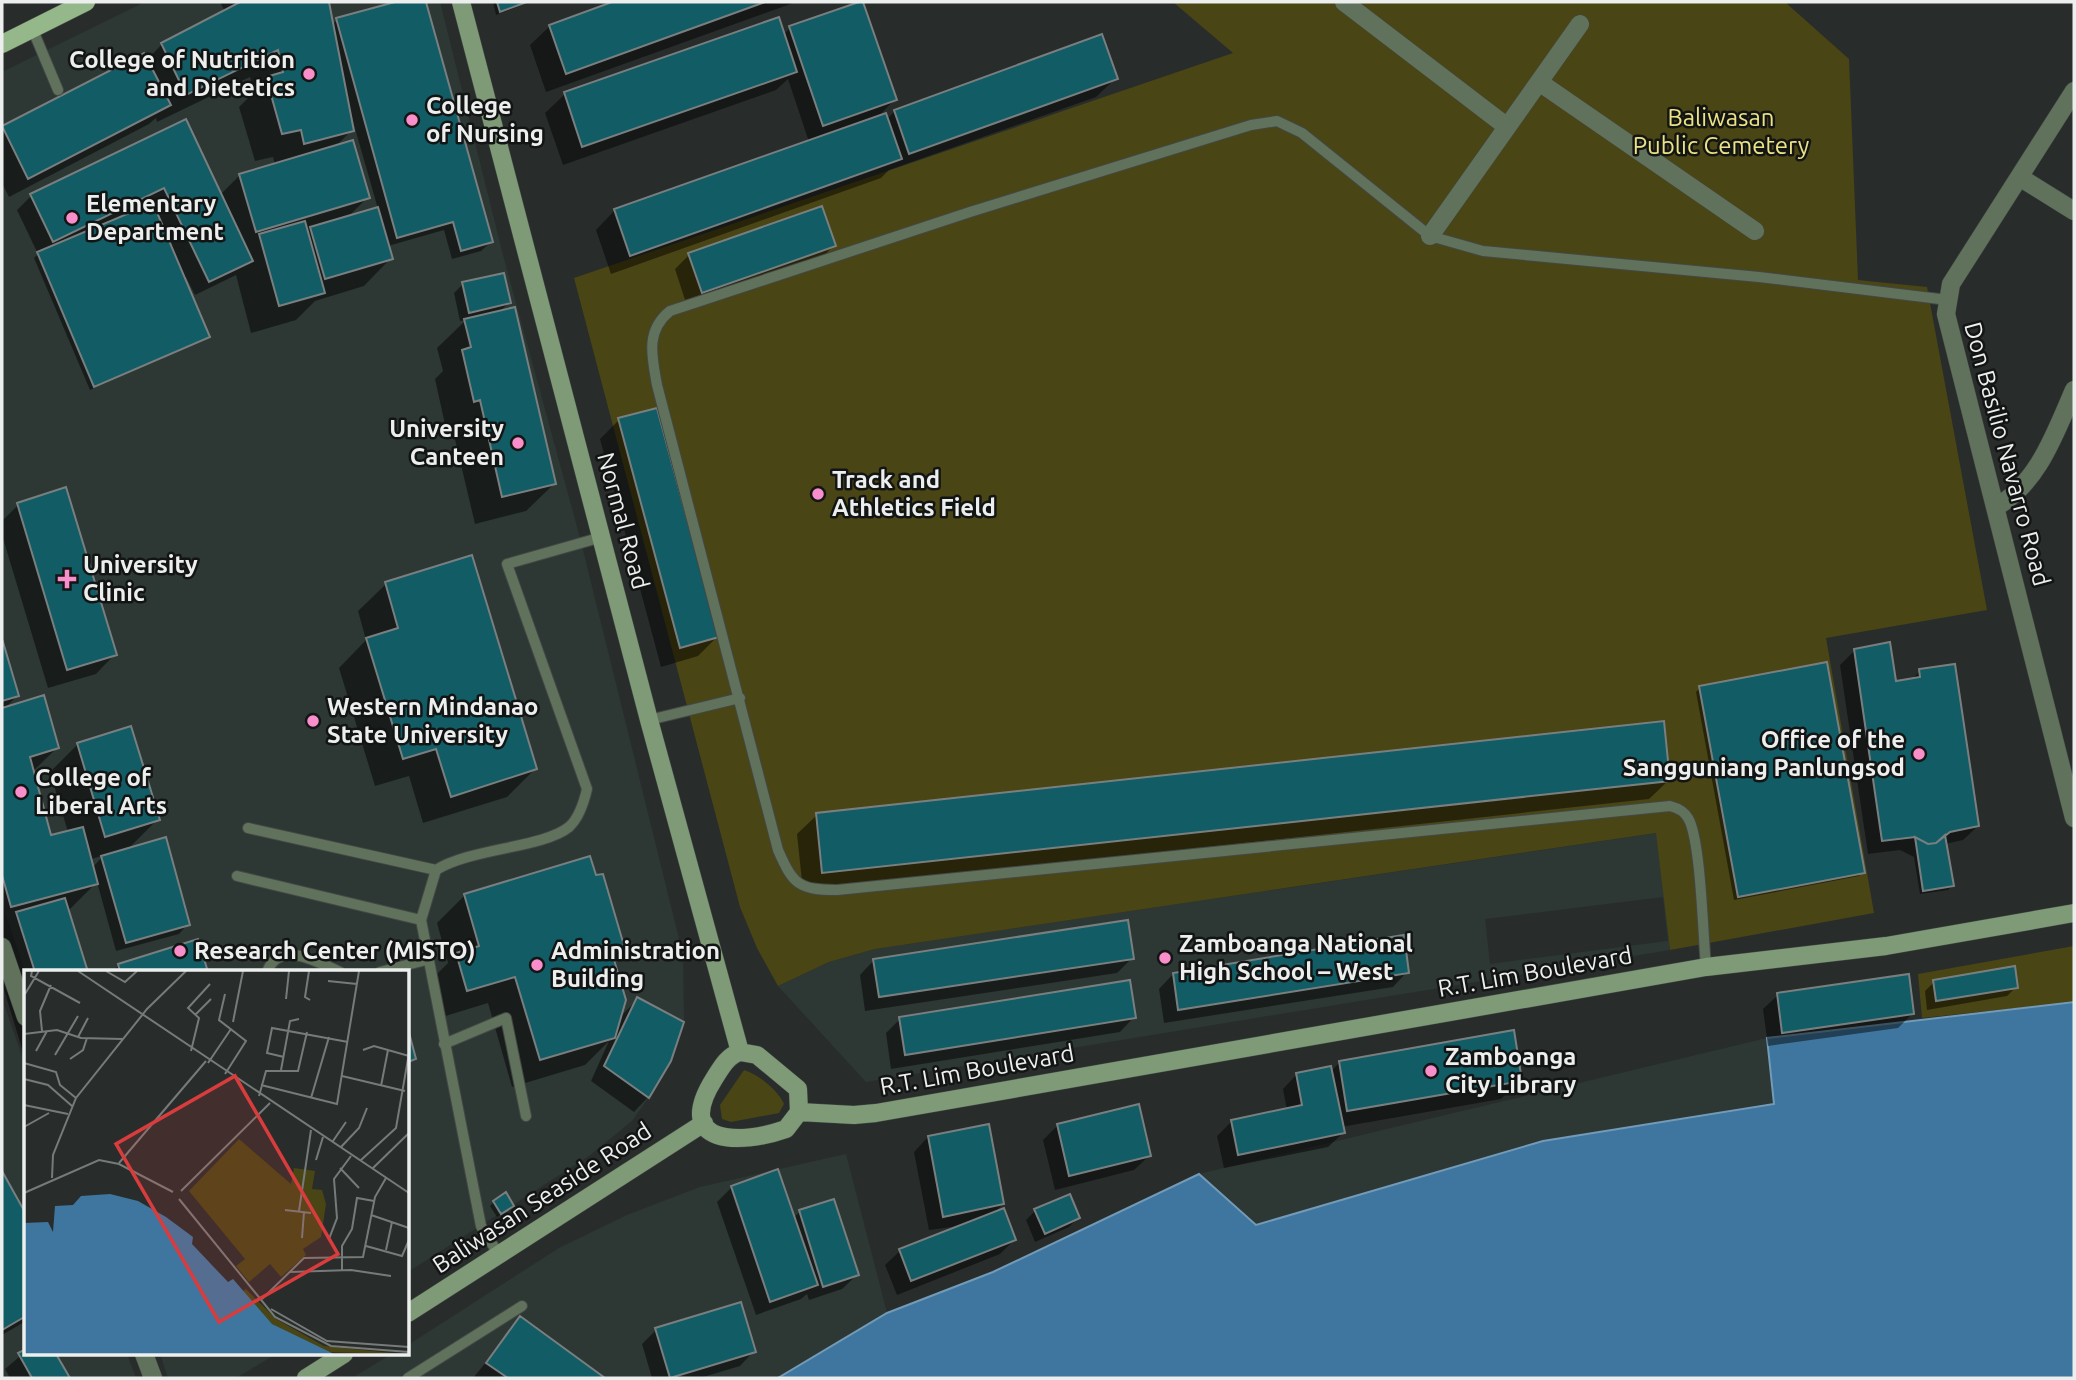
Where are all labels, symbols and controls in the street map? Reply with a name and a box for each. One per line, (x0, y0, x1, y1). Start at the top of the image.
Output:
place label: College of Nutrition and Dietetics (69, 46, 295, 101)
marker: College of Nutrition and Dietetics (301, 66, 317, 82)
place label: College of Nursing (426, 92, 544, 147)
park label: Baliwasan Public Cemetery (1633, 104, 1810, 159)
marker: College of Nursing (404, 112, 420, 128)
place label: Elementary Department (86, 190, 224, 245)
marker: Elementary Department (64, 210, 80, 226)
street label: Don Basilio Navarro Road (1959, 319, 2056, 589)
place label: University Canteen (389, 415, 504, 470)
marker: University Canteen (510, 435, 526, 451)
street label: Normal Road (592, 450, 655, 592)
place label: Track and Athletics Field (832, 466, 996, 521)
marker: Track and Athletics Field (810, 486, 826, 502)
place label: University Clinic (83, 551, 198, 606)
marker: University Clinic (57, 569, 77, 589)
place label: Western Mindanao State University (327, 693, 538, 748)
marker: Western Mindanao State University (305, 713, 321, 729)
place label: Office of the Sangguniang Panlungsod (1623, 726, 1905, 781)
marker: Office of the Sangguniang Panlungsod (1911, 746, 1927, 762)
place label: College of Liberal Arts (35, 764, 167, 819)
marker: College of Liberal Arts (13, 784, 29, 800)
place label: Zamboanga National High School – West (1179, 930, 1413, 985)
place label: Research Center (MISTO) (194, 937, 476, 964)
place label: Administration Building (551, 937, 720, 992)
street label: R.T. Lim Boulevard (1436, 941, 1634, 1002)
marker: Research Center (MISTO) (172, 943, 188, 959)
marker: Zamboanga National High School – West (1157, 950, 1173, 966)
marker: Administration Building (529, 957, 545, 973)
inset map (24, 970, 410, 1356)
street label: R.T. Lim Boulevard (878, 1039, 1076, 1100)
place label: Zamboanga City Library (1445, 1043, 1576, 1098)
marker: Zamboanga City Library (1423, 1063, 1439, 1079)
street label: Baliwasan Seaside Road (427, 1117, 656, 1278)

